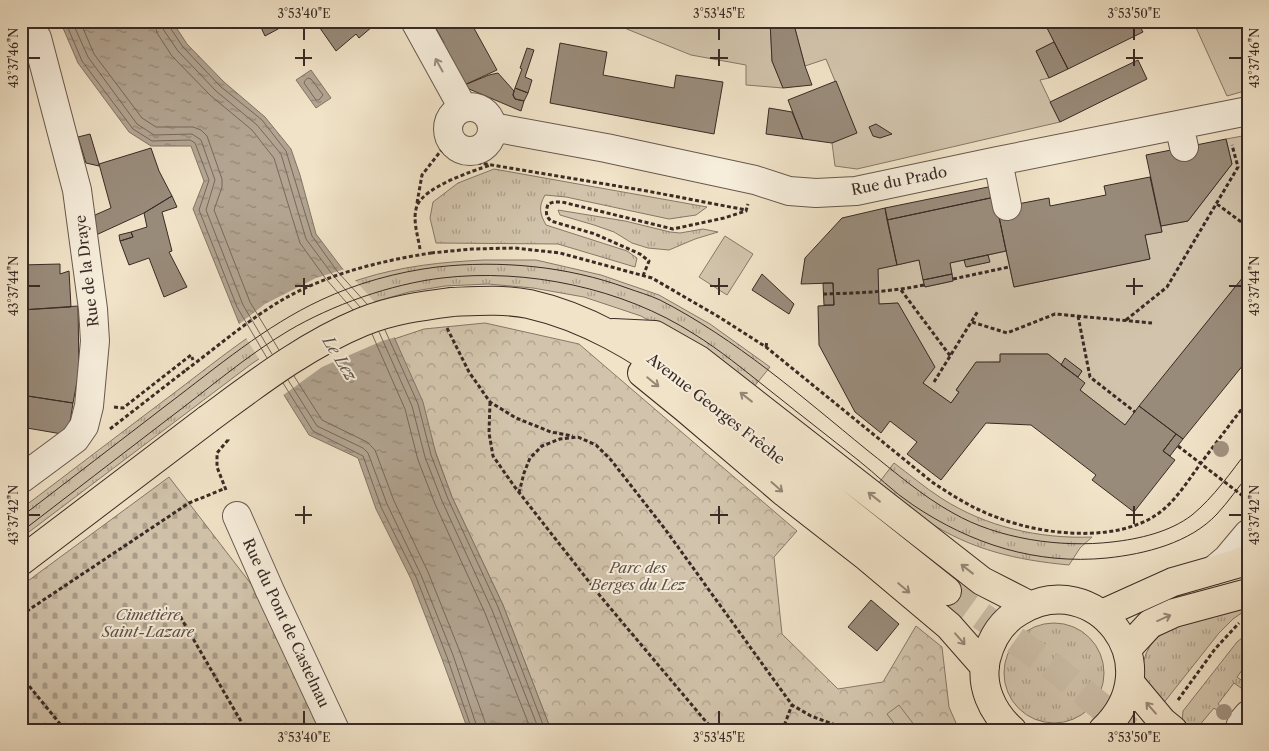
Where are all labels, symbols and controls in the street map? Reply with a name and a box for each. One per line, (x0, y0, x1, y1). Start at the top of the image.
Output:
text: 3°53'40"E (278, 6, 330, 21)
text: 3°53'45"E (693, 6, 745, 21)
text: 3°53'50"E (1107, 6, 1161, 21)
text: 43°37'46"N (6, 28, 21, 88)
text: 43°37'46"N (1247, 28, 1262, 88)
one-way arrow (434, 58, 444, 73)
street label: Rue du Prado (849, 162, 949, 199)
street label: Rue de la Draye (70, 214, 103, 328)
text: 43°37'44"N (6, 256, 21, 316)
text: 43°37'44"N (1247, 256, 1262, 316)
water label: Le Lez (317, 330, 362, 385)
street label: Avenue Georges Frêche (643, 348, 789, 468)
one-way arrow (646, 377, 659, 388)
one-way arrow (739, 392, 753, 402)
one-way arrow (771, 481, 784, 493)
text: 43°37'42"N (6, 485, 21, 545)
text: 43°37'42"N (1247, 485, 1262, 545)
one-way arrow (868, 491, 881, 502)
street label: Rue du Pont de Castelnau (239, 535, 334, 710)
park label: Parc des Berges du Lez (589, 558, 687, 594)
one-way arrow (961, 564, 974, 575)
one-way arrow (898, 583, 911, 594)
park label: Cimetière Saint-Lazare (101, 605, 195, 641)
one-way arrow (1156, 613, 1171, 622)
one-way arrow (955, 633, 966, 646)
one-way arrow (1145, 701, 1157, 714)
text: 3°53'40"E (278, 730, 330, 745)
text: 3°53'45"E (693, 730, 745, 745)
text: 3°53'50"E (1107, 730, 1161, 745)

